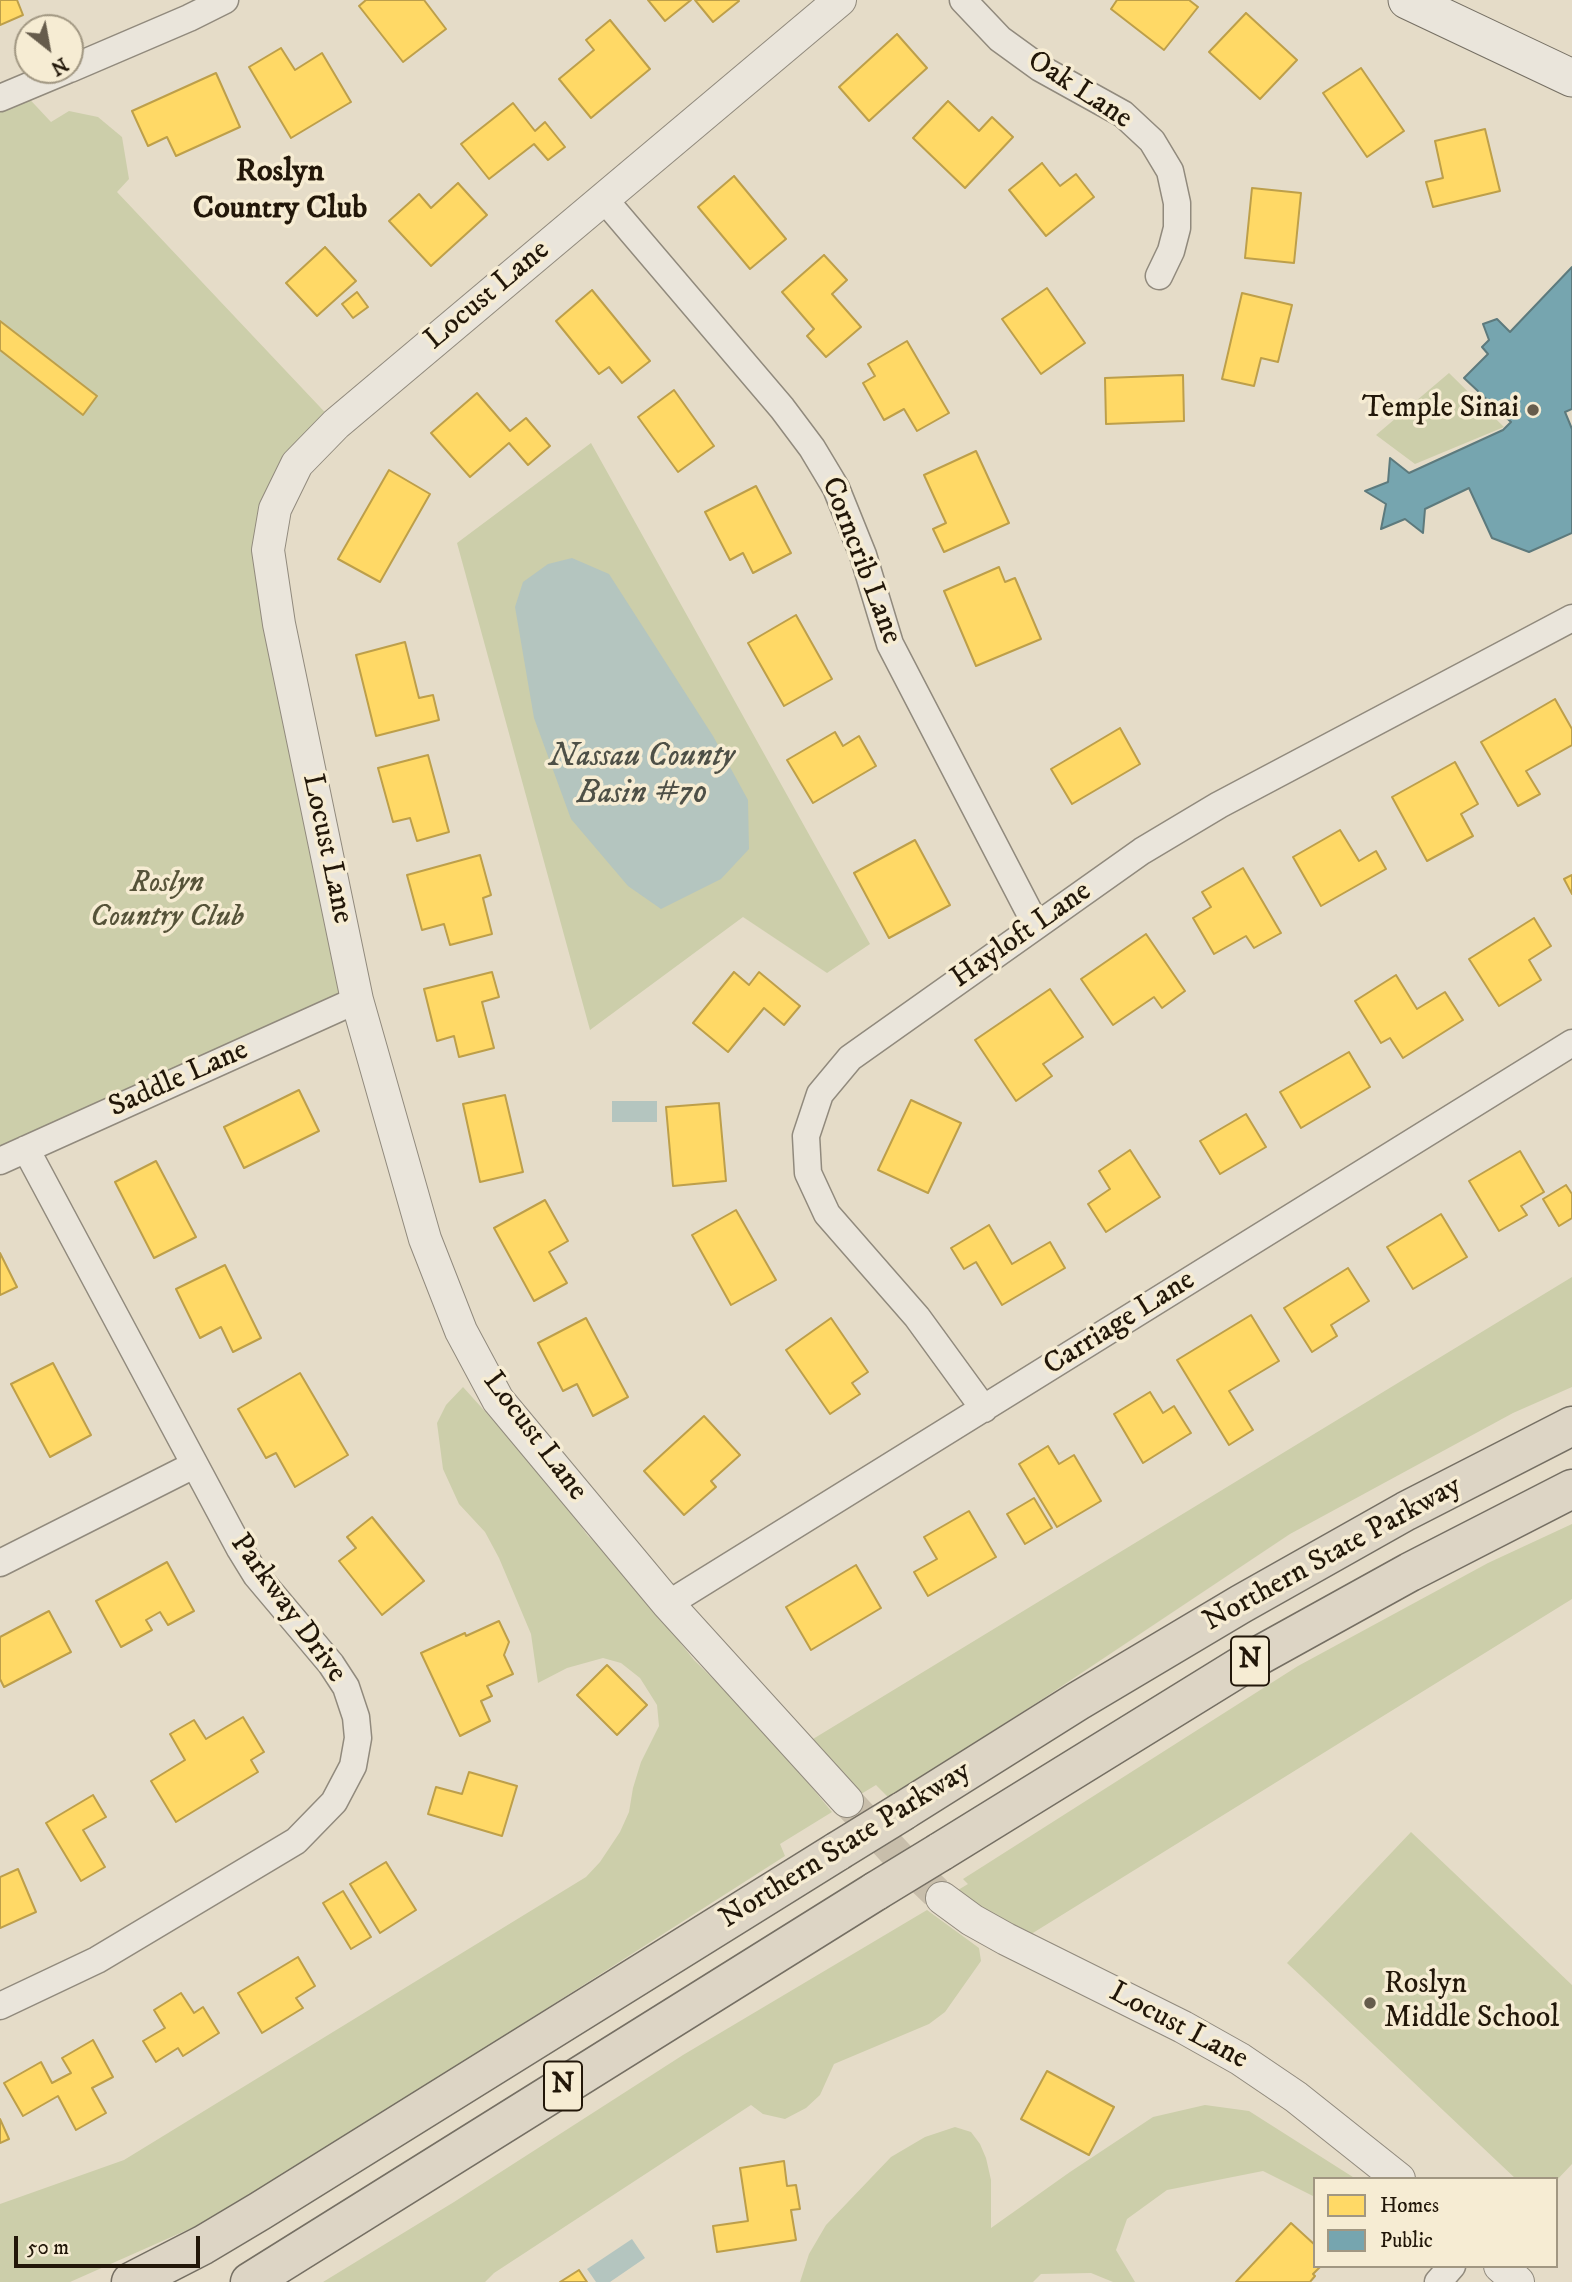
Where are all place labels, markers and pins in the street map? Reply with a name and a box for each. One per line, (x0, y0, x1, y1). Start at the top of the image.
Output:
place label: Temple Sinai (1362, 392, 1519, 428)
marker: Temple Sinai (1525, 402, 1541, 418)
place label: Roslyn Middle School (1384, 1968, 1559, 2038)
marker: Roslyn Middle School (1362, 1995, 1378, 2011)

